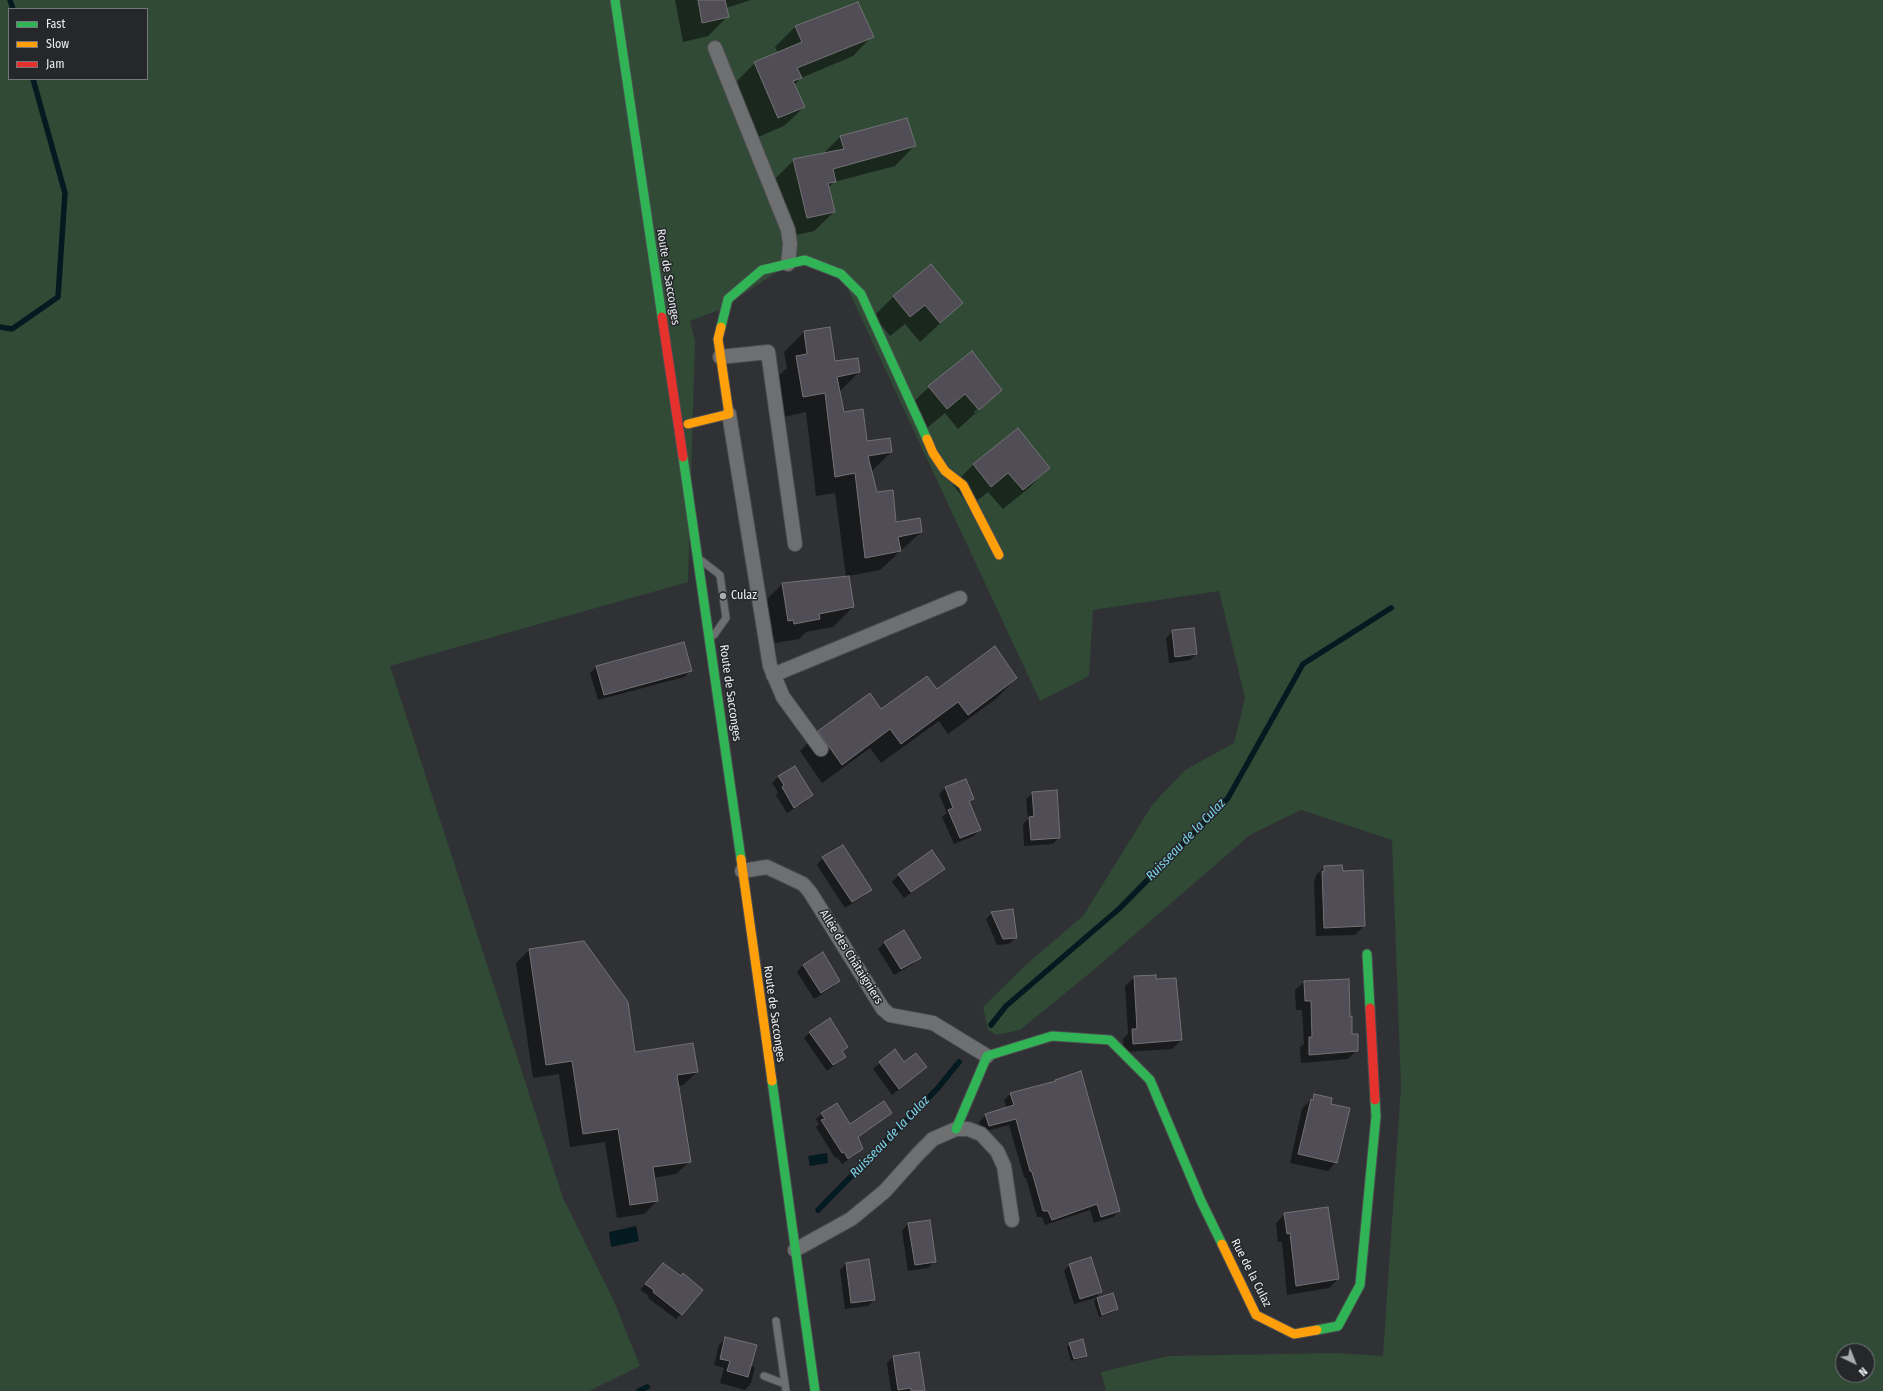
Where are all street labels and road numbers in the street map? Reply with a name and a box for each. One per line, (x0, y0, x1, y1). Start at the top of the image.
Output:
street label: Route de Sacconges (653, 228, 683, 326)
street label: Route de Sacconges (716, 644, 744, 742)
street label: Allée des Châtaigniers (816, 907, 886, 1007)
street label: Route de Sacconges (760, 965, 788, 1063)
street label: Rue de la Culaz (1228, 1237, 1274, 1309)

